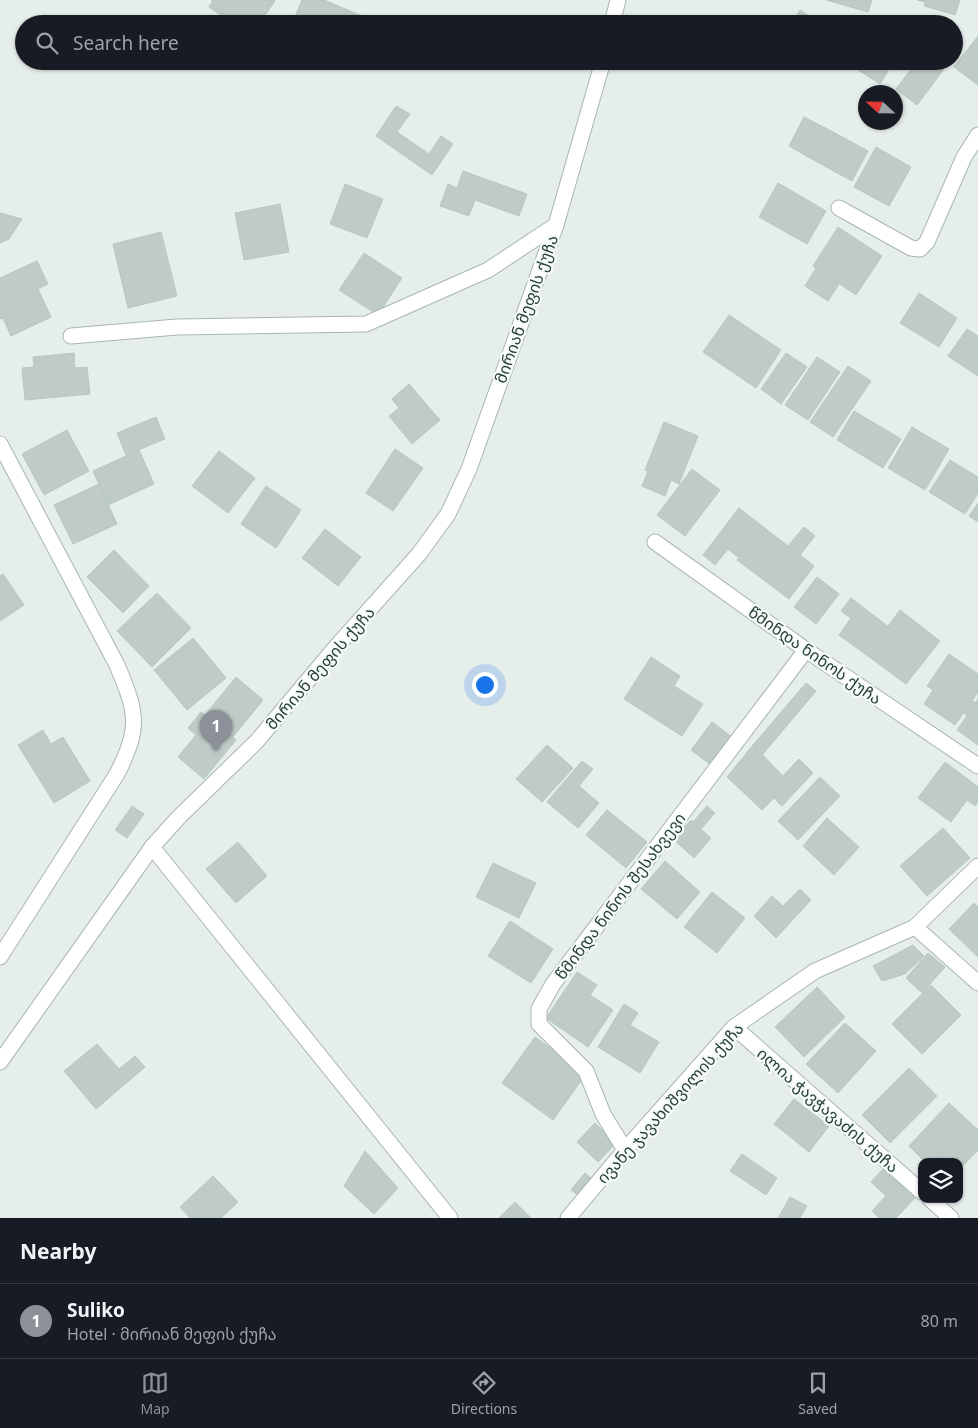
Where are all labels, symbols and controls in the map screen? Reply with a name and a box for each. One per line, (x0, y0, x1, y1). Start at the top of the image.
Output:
search box (15, 15, 963, 70)
icon: search (33, 29, 61, 57)
text: Search here (73, 30, 179, 56)
north arrow (858, 85, 903, 130)
street label: მირიან მეფის ქუჩა (489, 232, 563, 386)
street label: წმინდა ნინოს ქუჩა (744, 601, 886, 709)
street label: მირიან მეფის ქუჩა (260, 602, 380, 734)
your location (472, 672, 498, 698)
pin: 1 (200, 710, 232, 751)
street label: წმინდა ნინოს შესახვევი (550, 808, 690, 984)
street label: ივანე ჯავახიშვილის ქუჩა (592, 1018, 748, 1188)
street label: ილია ჭავჭავაძის ქუჩა (753, 1042, 903, 1178)
map controls (918, 1158, 963, 1203)
button: layers (918, 1158, 963, 1203)
text: Nearby (20, 1237, 96, 1265)
text: Suliko (67, 1297, 125, 1323)
text: 1 (31, 1310, 41, 1332)
text: 80 m (921, 1310, 958, 1332)
text: Hotel · მირიან მეფის ქუჩა (67, 1323, 277, 1345)
tab: Map (141, 1369, 170, 1418)
tab: Directions (451, 1369, 517, 1418)
tab: Saved (798, 1369, 837, 1418)

